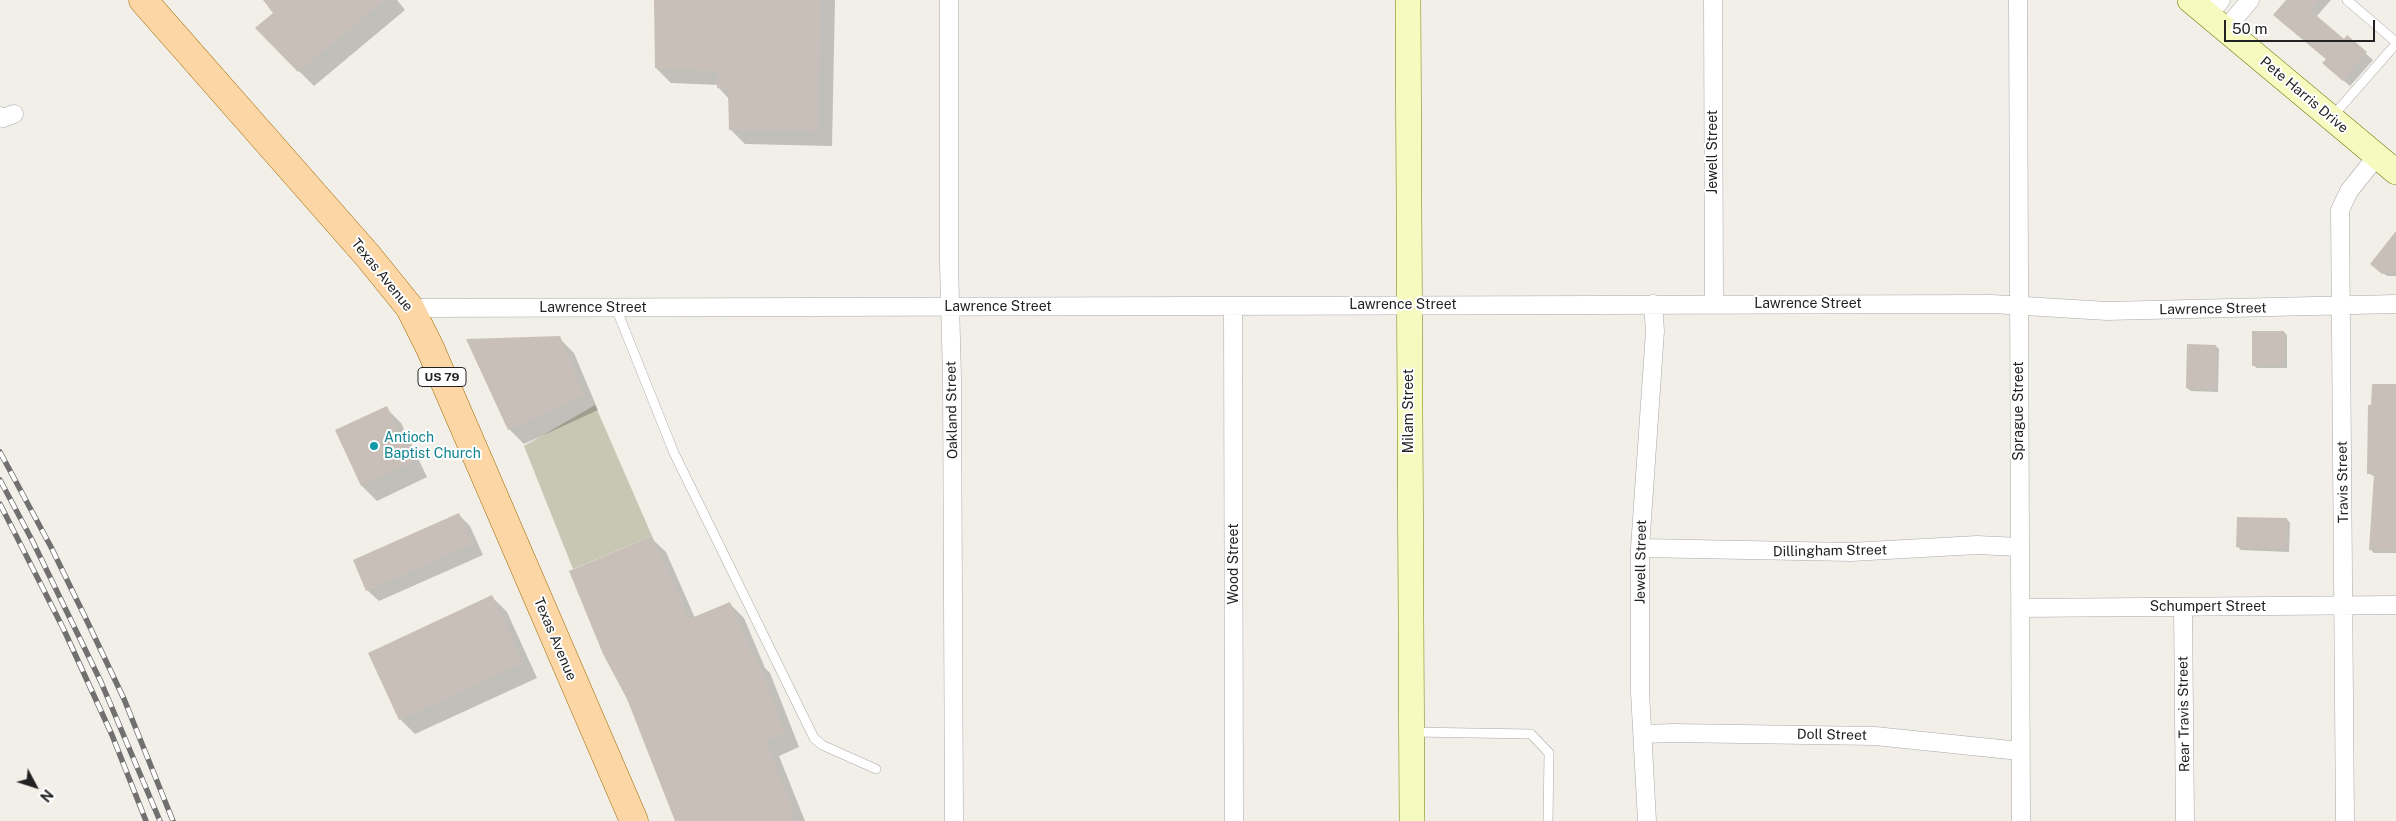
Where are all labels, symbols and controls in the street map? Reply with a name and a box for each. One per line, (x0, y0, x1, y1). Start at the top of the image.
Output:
scale bar (2226, 10, 2377, 42)
text: 50 m (2232, 20, 2267, 37)
street label: Pete Harris Drive (2257, 53, 2351, 137)
street label: Jewell Street (1705, 110, 1721, 194)
street label: Texas Avenue (348, 235, 416, 315)
street label: Lawrence Street (1754, 296, 1862, 312)
street label: Lawrence Street (1349, 297, 1457, 313)
street label: Lawrence Street (944, 299, 1052, 315)
street label: Lawrence Street (539, 300, 647, 316)
street label: Lawrence Street (2159, 300, 2267, 318)
street label: Oakland Street (943, 361, 961, 459)
street label: Sprague Street (2011, 361, 2027, 461)
road number: US 79 (418, 368, 466, 387)
street label: Milam Street (1401, 369, 1417, 453)
place label: Antioch Baptist Church (384, 430, 481, 462)
marker: Antioch Baptist Church (368, 440, 380, 452)
street label: Travis Street (2334, 441, 2352, 523)
street label: Jewell Street (1632, 520, 1650, 604)
street label: Wood Street (1226, 523, 1242, 605)
street label: Dillingham Street (1773, 542, 1887, 560)
street label: Texas Avenue (530, 595, 580, 683)
street label: Schumpert Street (2150, 599, 2266, 615)
street label: Rear Travis Street (2175, 656, 2193, 772)
street label: Doll Street (1797, 726, 1867, 744)
north arrow (10, 761, 60, 811)
text: N (37, 786, 56, 805)

